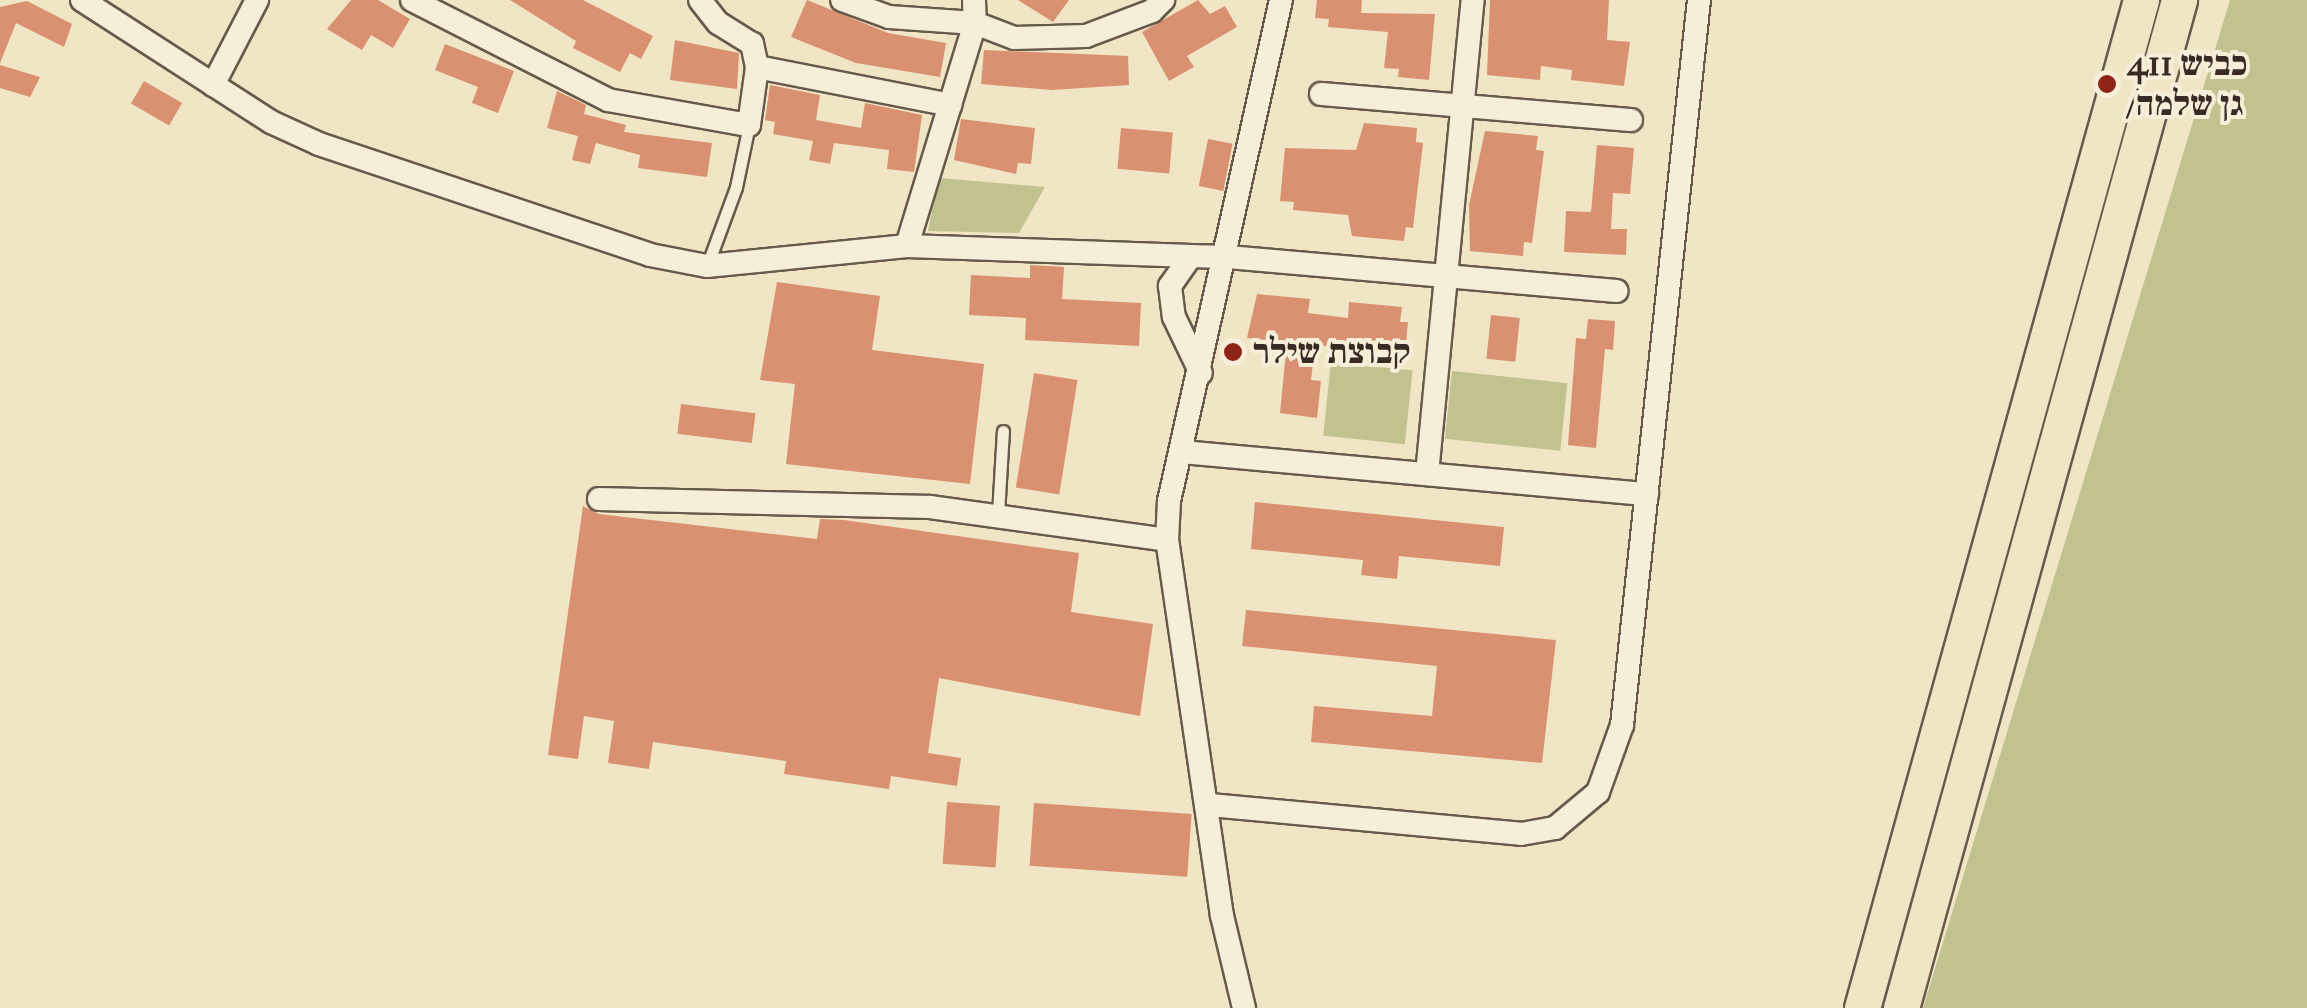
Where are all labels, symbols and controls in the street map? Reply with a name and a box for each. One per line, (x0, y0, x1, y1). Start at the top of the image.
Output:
place label: כביש 411 /גן שלמה (2127, 43, 2248, 125)
marker: כביש 411 /גן שלמה (2096, 73, 2118, 95)
place label: קבוצת שילר (1253, 331, 1411, 373)
marker: קבוצת שילר (1222, 341, 1244, 363)

